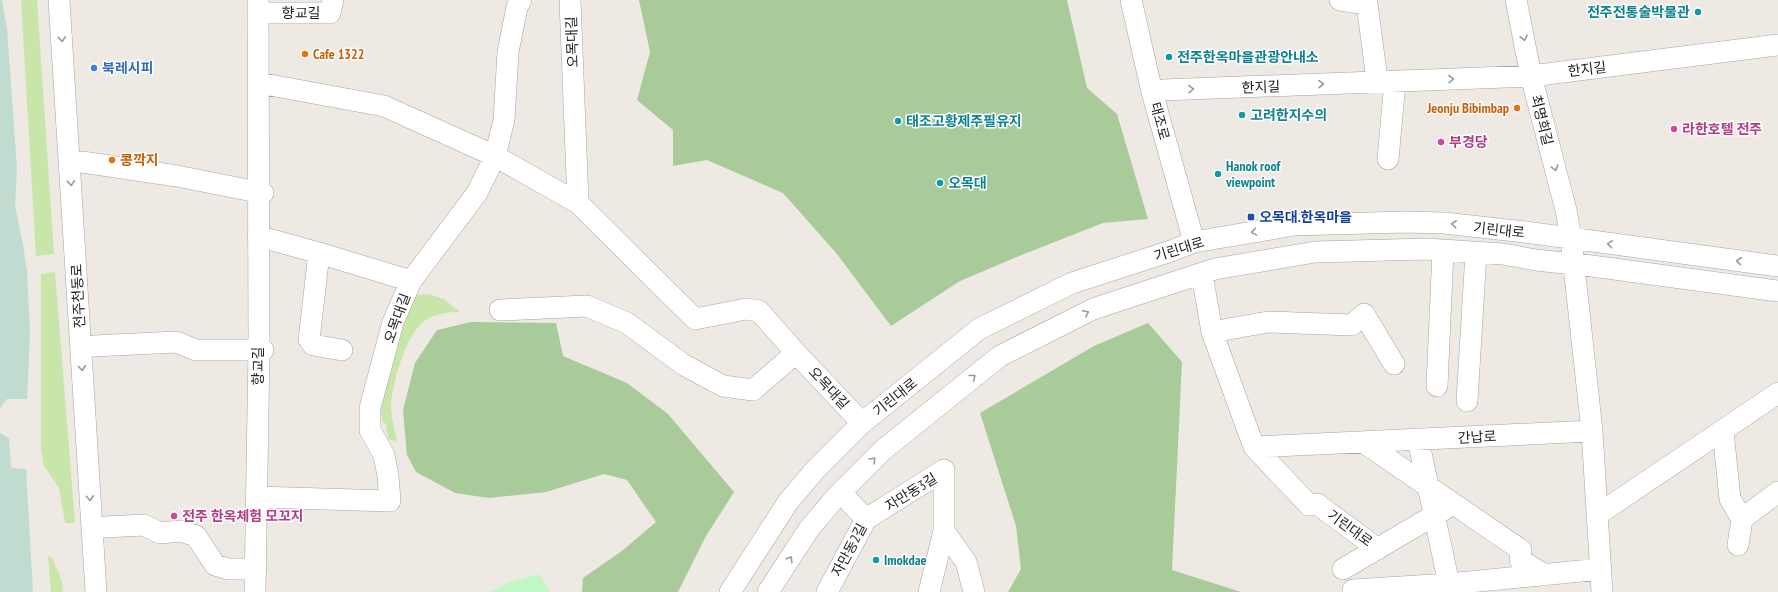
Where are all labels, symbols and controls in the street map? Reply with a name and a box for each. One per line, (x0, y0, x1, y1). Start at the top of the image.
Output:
place label: 전주전통술박물관 (1587, 3, 1690, 21)
street label: 향교길 (282, 4, 320, 22)
marker: 전주전통술박물관 (1693, 7, 1703, 17)
street label: 오목대길 (562, 16, 582, 68)
one-way arrow (1519, 35, 1527, 41)
one-way arrow (57, 36, 66, 42)
place label: Cafe 1322 (313, 45, 364, 63)
place label: 전주한옥마을관광안내소 (1177, 48, 1319, 66)
marker: Cafe 1322 (300, 49, 310, 59)
marker: 전주한옥마을관광안내소 (1164, 52, 1174, 62)
street label: 한지길 (1567, 58, 1607, 80)
place label: 북레시피 (102, 59, 154, 77)
marker: 북레시피 (89, 63, 99, 73)
one-way arrow (1448, 75, 1454, 84)
street label: 한지길 (1241, 77, 1281, 97)
one-way arrow (1318, 80, 1324, 89)
one-way arrow (1188, 85, 1194, 93)
street label: 최명희길 (1527, 93, 1557, 147)
place label: Jeonju Bibimbap (1426, 99, 1509, 117)
street label: 태조로 (1146, 100, 1174, 142)
marker: Jeonju Bibimbap (1512, 103, 1522, 113)
place label: 고려한지수의 (1250, 106, 1327, 124)
marker: 고려한지수의 (1237, 110, 1247, 120)
place label: 태조고황제주필유지 (906, 112, 1022, 130)
marker: 태조고황제주필유지 (893, 116, 903, 126)
place label: 라한호텔 전주 (1682, 120, 1762, 138)
marker: 라한호텔 전주 (1669, 124, 1679, 134)
place label: 부경당 (1449, 133, 1488, 151)
marker: 부경당 (1436, 137, 1446, 147)
place label: 콩깍지 (120, 151, 159, 169)
marker: 콩깍지 (107, 155, 117, 165)
place label: Hanok roof viewpoint (1225, 157, 1281, 191)
one-way arrow (1550, 165, 1558, 171)
marker: Hanok roof viewpoint (1213, 169, 1223, 179)
place label: 오목대 (948, 174, 987, 192)
marker: 오목대 (935, 178, 945, 188)
one-way arrow (66, 180, 75, 186)
place label: 오목대.한옥마을 (1259, 208, 1352, 226)
marker: 오목대.한옥마을 (1246, 212, 1256, 222)
street label: 기린대로 (1472, 218, 1526, 242)
one-way arrow (1451, 220, 1457, 229)
one-way arrow (1251, 227, 1257, 236)
street label: 기린대로 (1152, 233, 1206, 265)
one-way arrow (1607, 240, 1614, 249)
one-way arrow (1736, 257, 1742, 266)
street label: 전주천동로 (67, 263, 89, 329)
street label: 오목대길 (380, 291, 414, 345)
one-way arrow (1081, 310, 1089, 318)
street label: 향교길 (249, 347, 267, 385)
street label: 오목대길 (805, 363, 853, 413)
one-way arrow (78, 365, 86, 371)
street label: 기린대로 (869, 374, 921, 420)
one-way arrow (969, 375, 976, 382)
street label: 간납로 (1457, 427, 1497, 447)
one-way arrow (868, 457, 876, 465)
street label: 자만동3길 (882, 469, 940, 515)
one-way arrow (86, 495, 95, 501)
street label: 기린대로 (1324, 506, 1376, 550)
place label: 전주 한옥체험 모꼬지 (182, 507, 304, 525)
marker: 전주 한옥체험 모꼬지 (169, 511, 179, 521)
street label: 자만동2길 (827, 520, 871, 580)
place label: Imokdae (884, 551, 927, 569)
marker: Imokdae (871, 555, 881, 565)
one-way arrow (785, 556, 792, 563)

